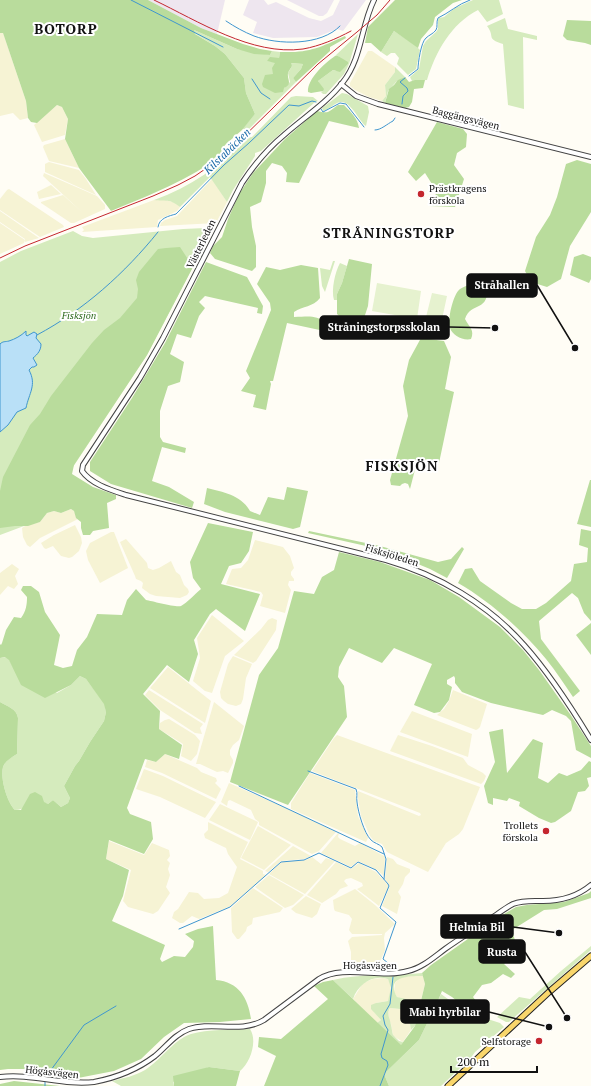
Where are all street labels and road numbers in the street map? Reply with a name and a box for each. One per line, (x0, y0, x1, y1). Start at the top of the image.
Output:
street label: Baggängsvägen (431, 103, 501, 133)
street label: Västerleden (184, 217, 218, 271)
street label: Fisksjöleden (364, 541, 420, 569)
street label: Högåsvägen (343, 959, 397, 972)
street label: Högåsvägen (25, 1063, 79, 1081)

